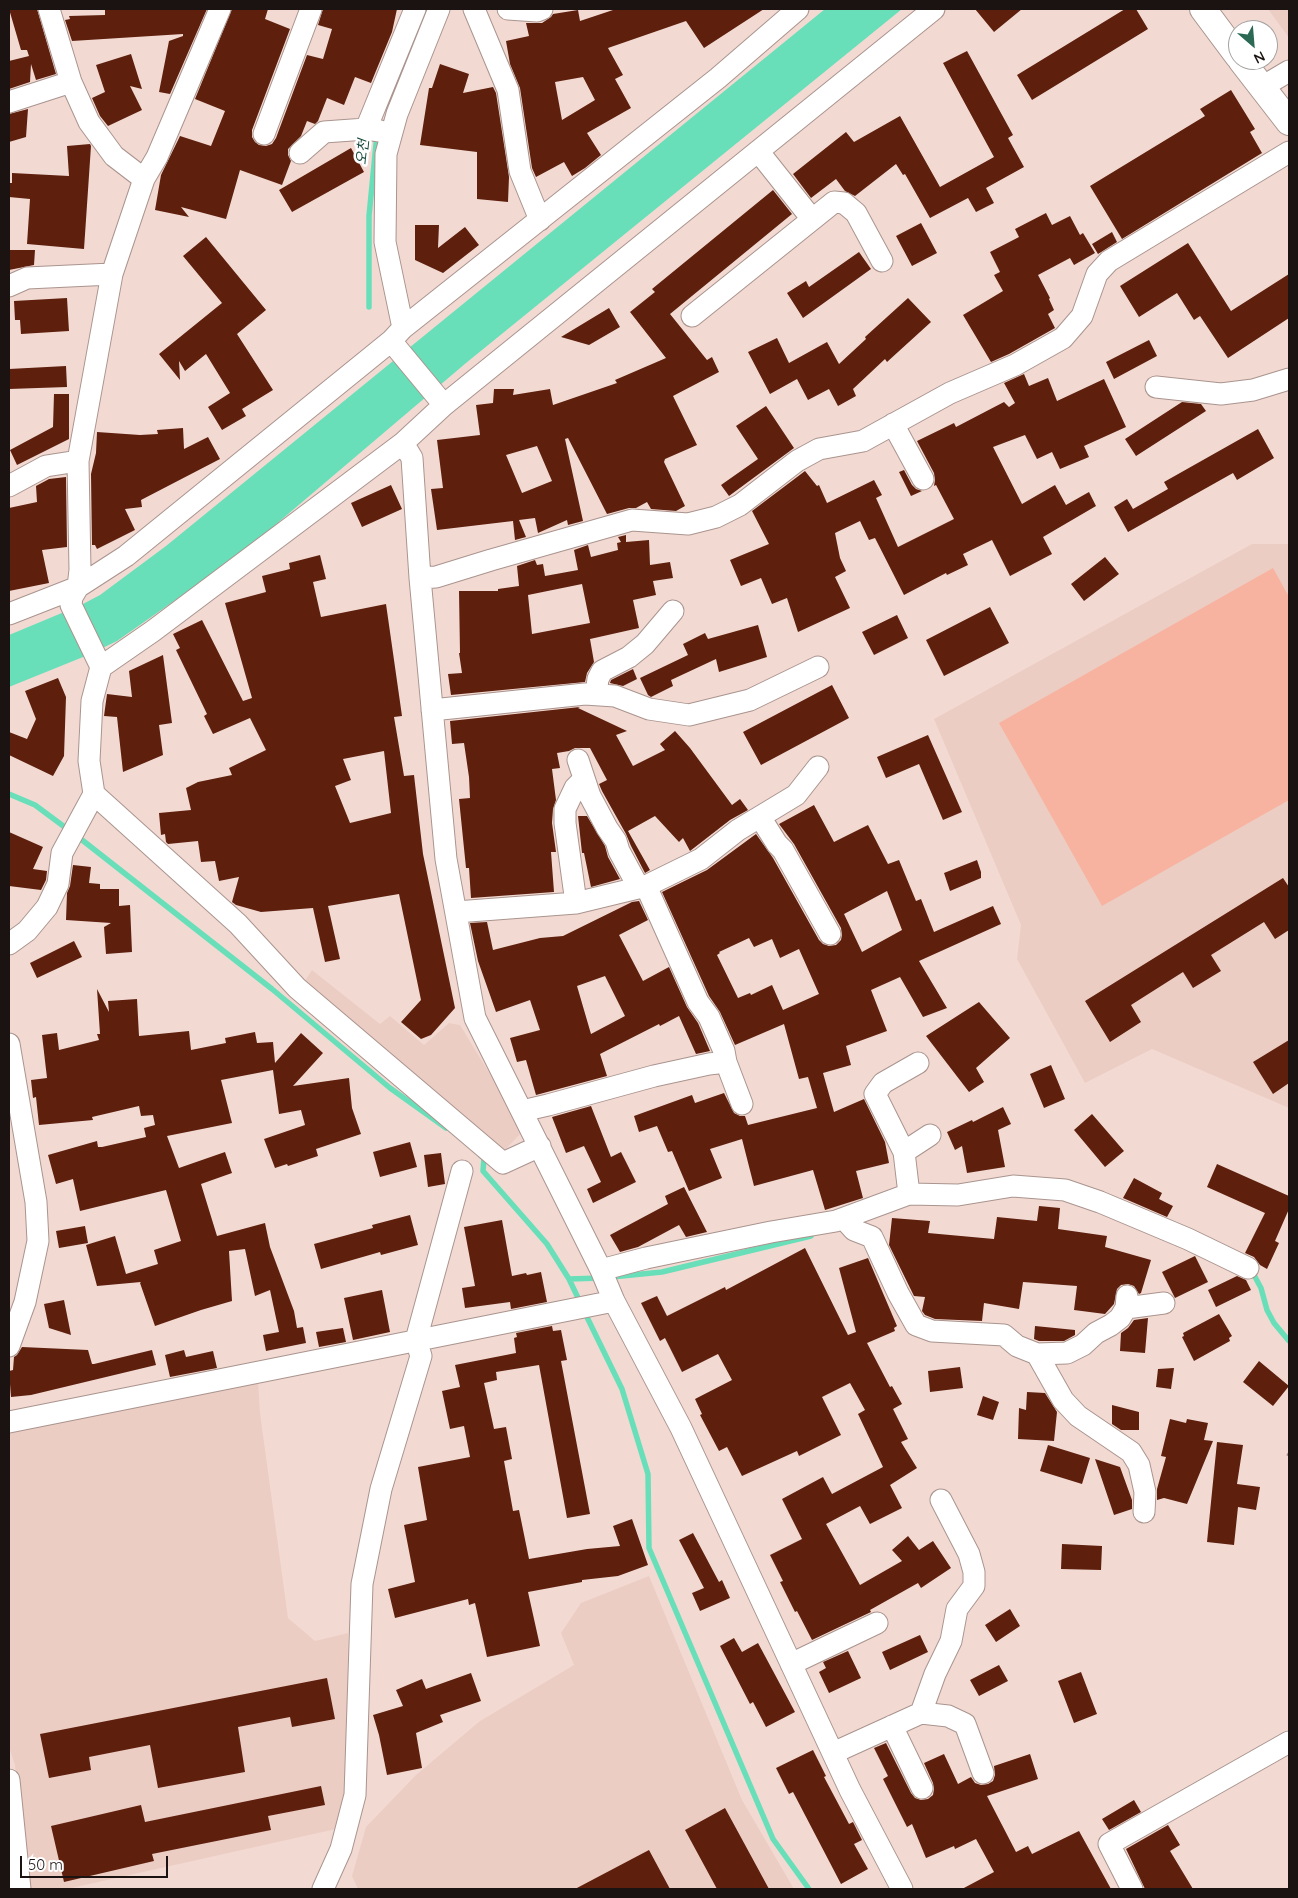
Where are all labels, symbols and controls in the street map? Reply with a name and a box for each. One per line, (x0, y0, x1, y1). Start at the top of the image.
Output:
north arrow (1228, 20, 1278, 70)
text: N (1251, 47, 1268, 68)
water label: 오천 (353, 138, 373, 166)
scale bar (22, 1846, 170, 1878)
text: 50 m (28, 1855, 63, 1874)

